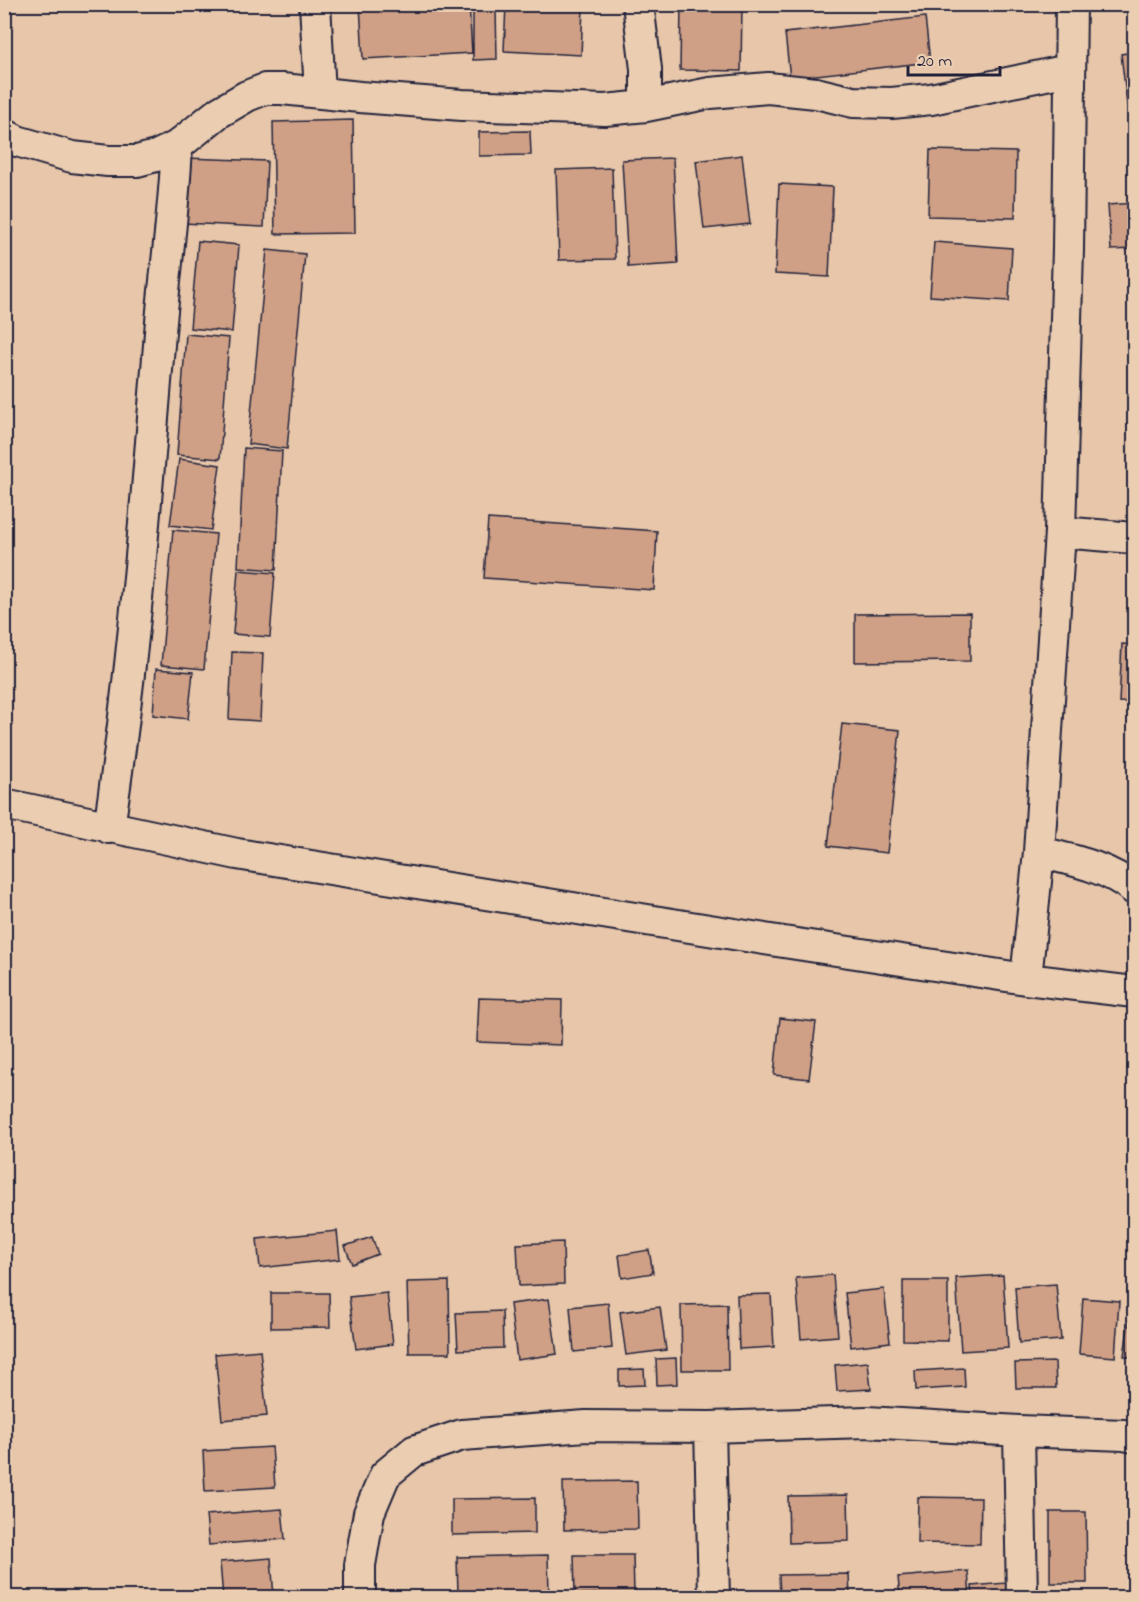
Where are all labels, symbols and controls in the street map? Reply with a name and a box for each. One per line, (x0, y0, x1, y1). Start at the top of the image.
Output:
scale bar (908, 39, 1000, 77)
text: 20 m (917, 49, 952, 75)

